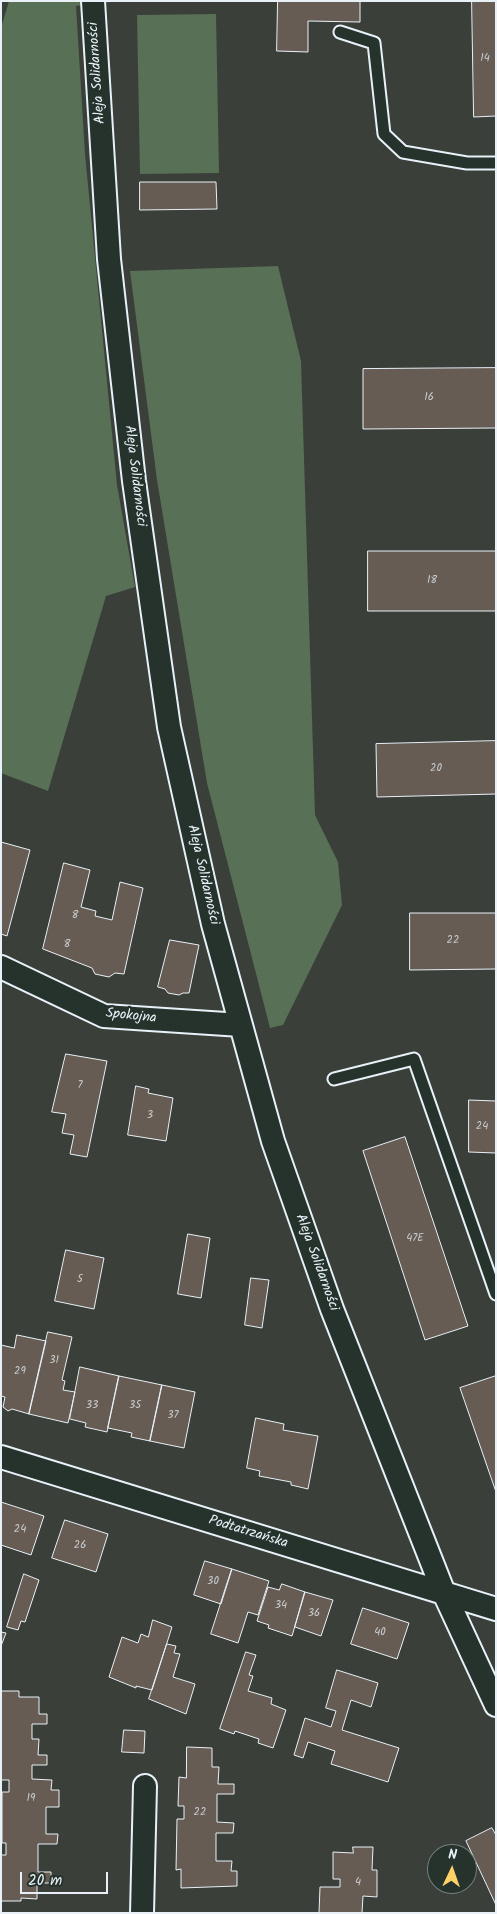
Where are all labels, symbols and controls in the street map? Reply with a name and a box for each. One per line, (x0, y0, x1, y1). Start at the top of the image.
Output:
street label: Aleja Solidarności (86, 22, 110, 124)
house number: 14 (480, 52, 490, 66)
house number: 16 (424, 391, 434, 405)
street label: Aleja Solidarności (119, 424, 149, 528)
house number: 18 (427, 574, 437, 588)
house number: 20 (430, 762, 442, 776)
street label: Aleja Solidarności (182, 823, 222, 927)
house number: 8 (72, 909, 78, 923)
house number: 22 (447, 934, 459, 948)
house number: 8 (64, 938, 70, 952)
street label: Spokojna (105, 1006, 157, 1028)
house number: 7 (77, 1079, 83, 1093)
house number: 3 (147, 1109, 153, 1123)
house number: 24 (476, 1120, 488, 1134)
street label: Aleja Solidarności (291, 1212, 341, 1314)
house number: 47E (406, 1232, 424, 1246)
house number: 5 (77, 1273, 83, 1287)
house number: 31 (49, 1354, 59, 1368)
house number: 29 (14, 1365, 26, 1379)
house number: 33 (86, 1399, 98, 1413)
house number: 35 (129, 1399, 141, 1413)
house number: 37 (167, 1409, 179, 1423)
street label: Podtatrzańska (206, 1513, 290, 1553)
house number: 24 (14, 1523, 26, 1537)
house number: 26 (74, 1539, 86, 1553)
house number: 30 (207, 1575, 219, 1589)
house number: 34 (275, 1599, 287, 1613)
house number: 36 (308, 1607, 320, 1621)
house number: 40 (374, 1626, 386, 1640)
house number: 19 (27, 1792, 35, 1806)
house number: 22 (194, 1806, 206, 1820)
north arrow (427, 1844, 477, 1894)
text: N (448, 1844, 458, 1866)
scale bar (22, 1862, 110, 1894)
text: 20 m (28, 1869, 62, 1893)
house number: 4 (355, 1876, 361, 1890)

